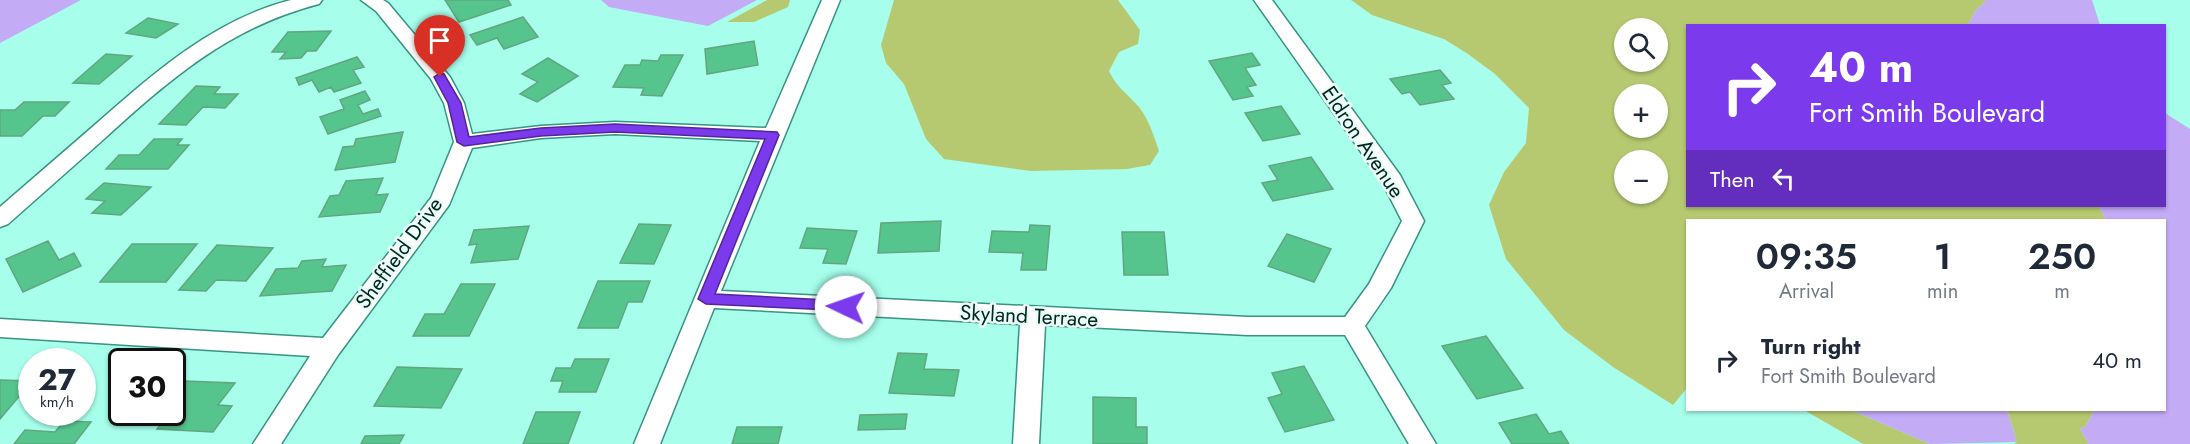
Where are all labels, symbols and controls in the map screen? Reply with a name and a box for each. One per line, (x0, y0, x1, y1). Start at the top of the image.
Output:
pin (414, 15, 465, 77)
map controls (1614, 18, 1668, 204)
button: search (1614, 18, 1668, 72)
icon: arrive (423, 24, 456, 57)
text: 40 m (1809, 37, 1913, 98)
icon: right (1710, 48, 1788, 126)
street label: Eldron Avenue (1314, 80, 1412, 204)
button: + (1614, 84, 1668, 138)
text: Fort Smith Boulevard (1809, 93, 2045, 132)
button: − (1614, 150, 1668, 204)
icon: left (1767, 162, 1800, 195)
text: Then (1710, 163, 1755, 195)
street label: Sheffield Drive (348, 191, 450, 315)
text: 09:35 (1756, 230, 1857, 282)
text: 1 (1934, 230, 1951, 282)
text: 250 (2028, 230, 2096, 282)
position arrow (814, 275, 878, 339)
text: Arrival (1779, 277, 1834, 306)
text: min (1927, 277, 1958, 306)
text: m (2054, 277, 2070, 306)
street label: Skyland Terrace (959, 297, 1099, 335)
text: Turn right (1761, 330, 1861, 362)
icon: right (1710, 344, 1743, 377)
text: 40 m (2092, 344, 2142, 376)
speed limit sign: 30 (108, 348, 186, 426)
text: 27 (38, 358, 76, 401)
text: Fort Smith Boulevard (1761, 362, 1936, 391)
text: km/h (40, 391, 74, 413)

